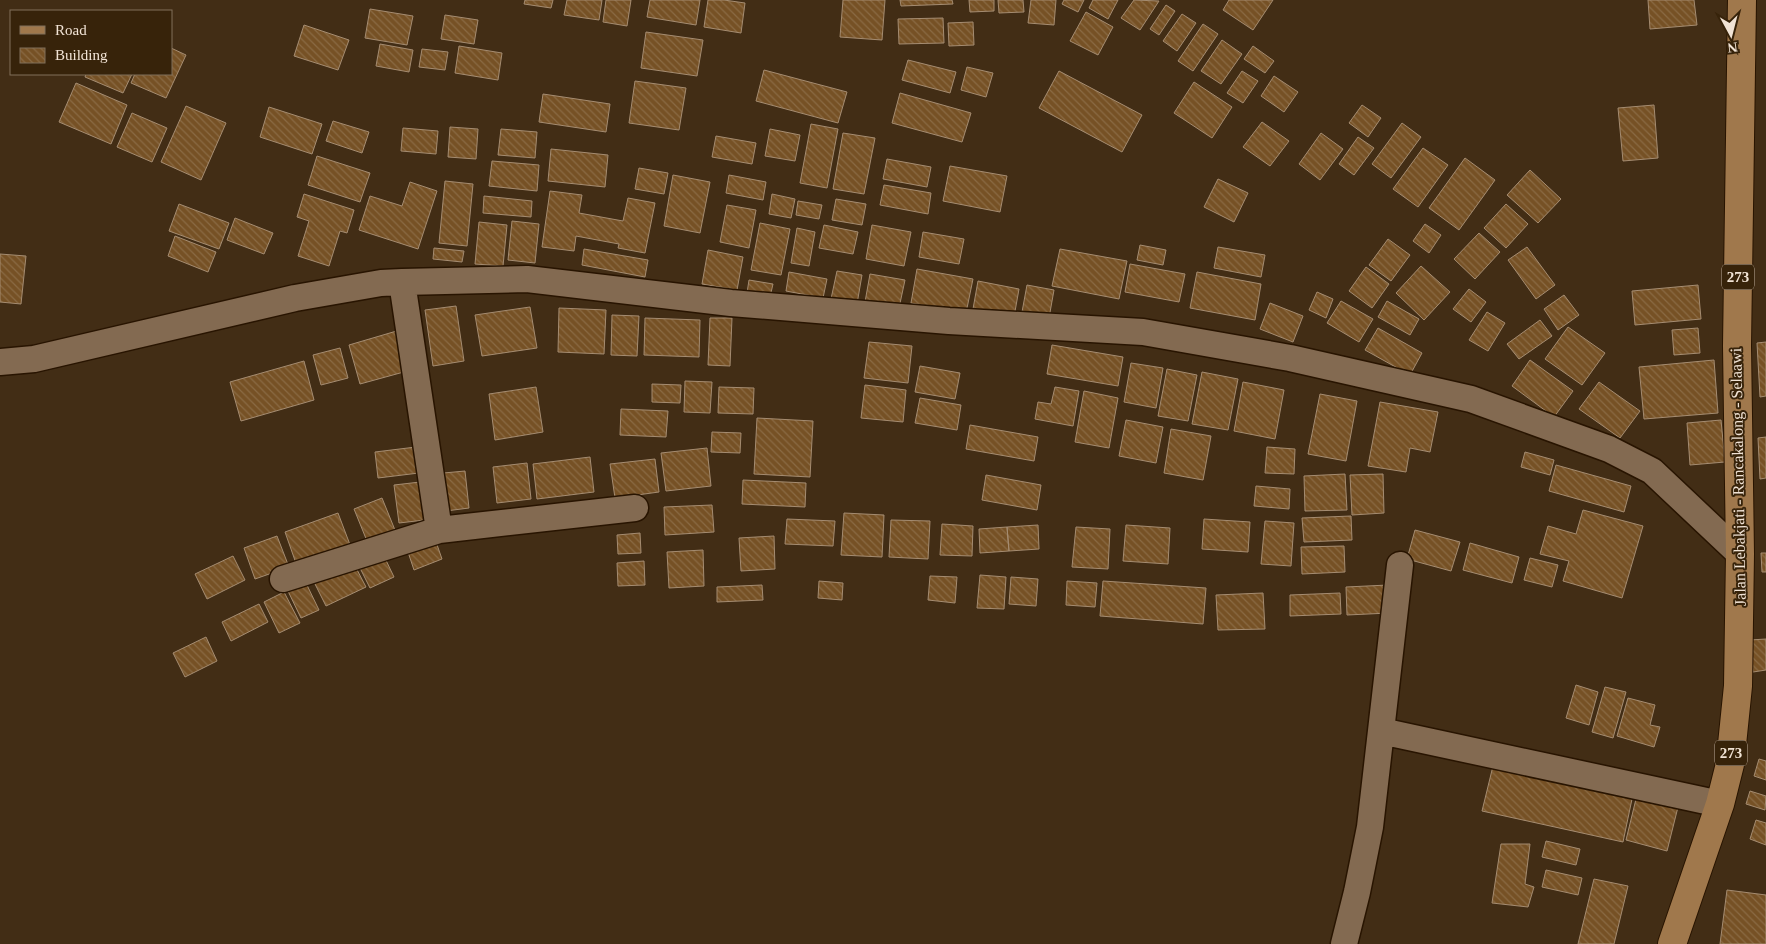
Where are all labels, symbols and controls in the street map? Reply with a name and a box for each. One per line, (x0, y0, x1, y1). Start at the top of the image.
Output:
legend (10, 10, 172, 75)
north arrow (1706, 10, 1756, 60)
text: Road (55, 22, 87, 38)
text: N (1727, 39, 1738, 55)
text: Building (55, 47, 108, 63)
road number: 273 (1722, 264, 1754, 290)
street label: Jalan Lebakjati - Rancakalong - Selaawi (1727, 347, 1750, 606)
road number: 273 (1715, 740, 1747, 766)

